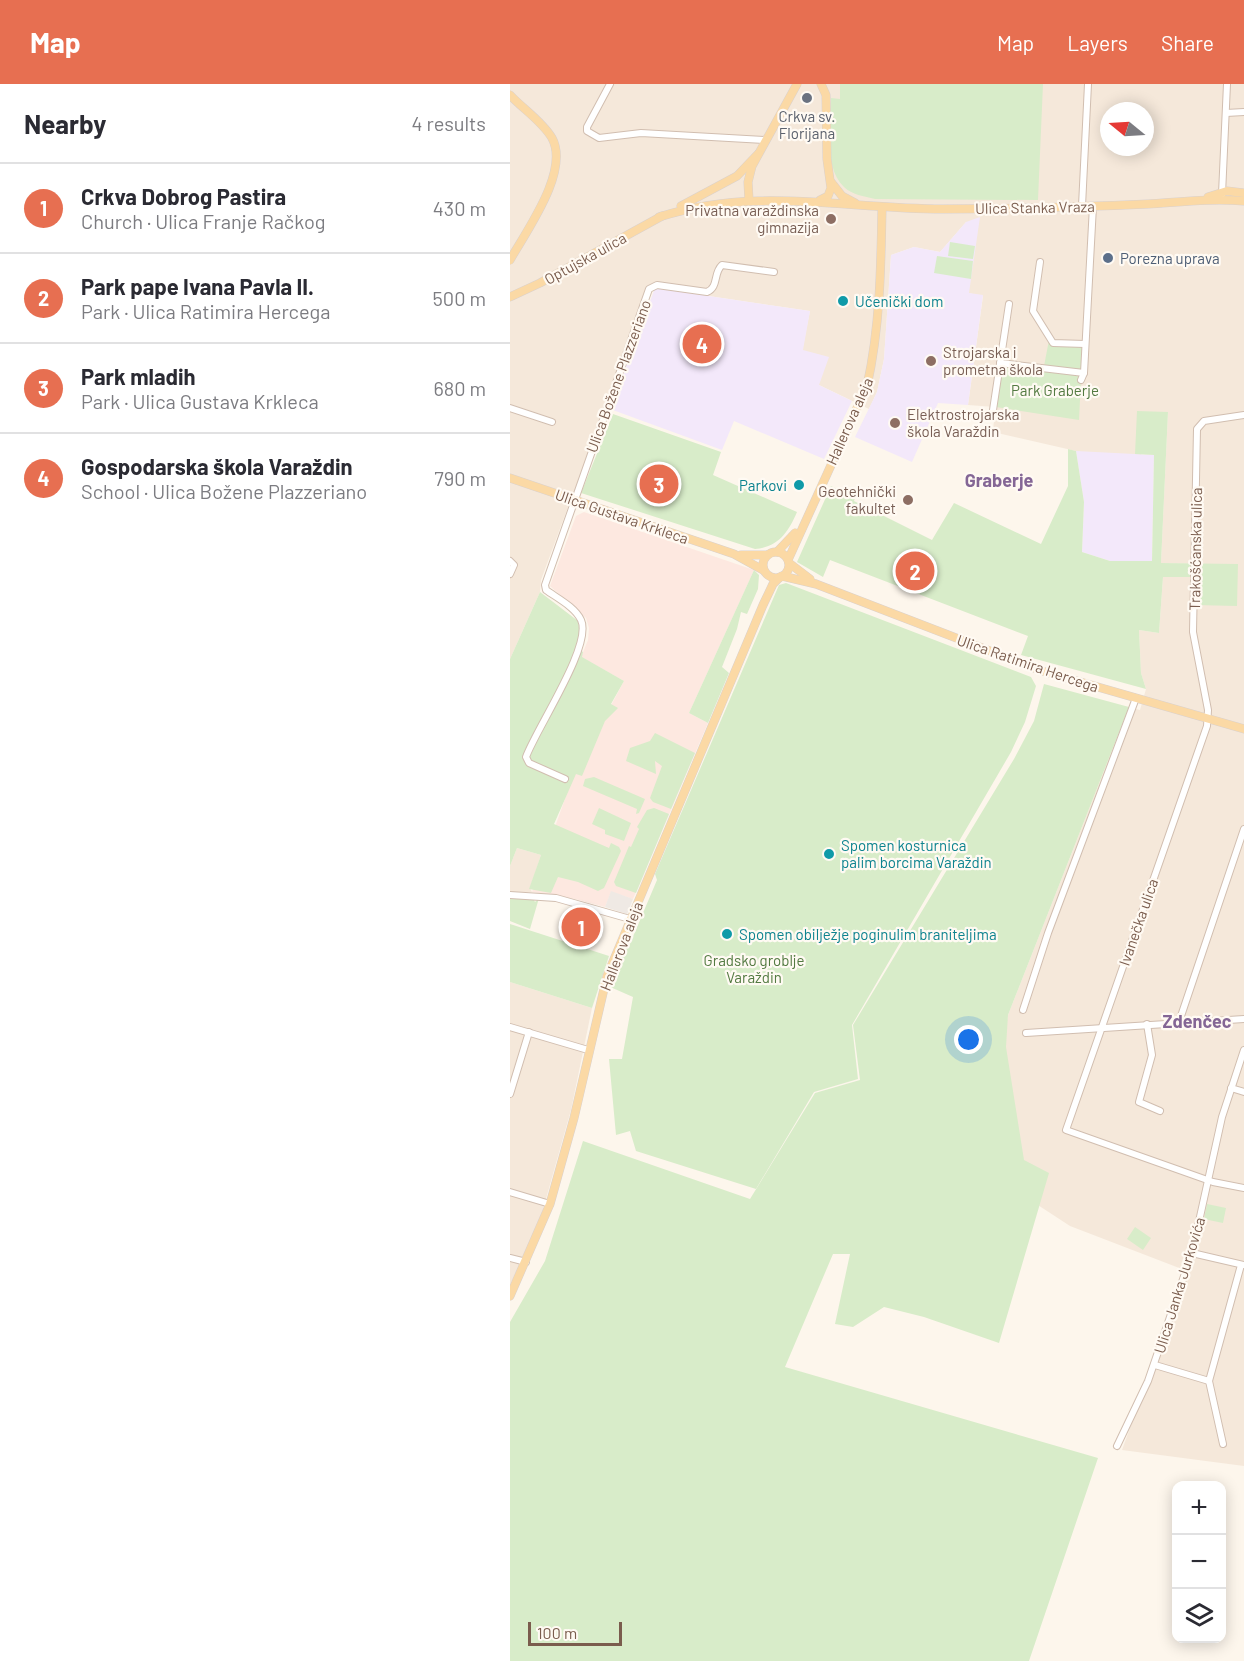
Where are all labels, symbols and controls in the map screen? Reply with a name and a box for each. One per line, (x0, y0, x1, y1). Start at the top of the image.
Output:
text: Map (30, 25, 81, 59)
text: Map (997, 30, 1034, 55)
text: Layers (1067, 30, 1128, 55)
text: Share (1161, 30, 1214, 55)
marker: Crkva sv. Florijana (800, 91, 814, 105)
north arrow (1100, 102, 1154, 156)
place label: Crkva sv. Florijana (778, 107, 836, 142)
text: Nearby (24, 108, 106, 139)
text: 4 results (411, 111, 486, 135)
text: Crkva Dobrog Pastira (81, 183, 286, 209)
text: 1 (40, 196, 47, 220)
text: 430 m (433, 196, 486, 220)
street label: Ulica Stanka Vraza (975, 197, 1095, 217)
place label: Privatna varaždinska gimnazija (685, 201, 819, 236)
text: Church · Ulica Franje Račkog (81, 209, 326, 233)
marker: Privatna varaždinska gimnazija (824, 212, 838, 226)
street label: Optujska ulica (541, 228, 629, 288)
place label: Porezna uprava (1120, 249, 1220, 267)
marker: Porezna uprava (1101, 251, 1115, 265)
text: Park pape Ivana Pavla II. (81, 273, 314, 299)
text: 2 (38, 286, 49, 310)
text: 500 m (433, 286, 486, 310)
place label: Učenički dom (855, 292, 943, 310)
marker: Učenički dom (836, 294, 850, 308)
street label: Ulica Božene Plazzeriano (582, 297, 654, 455)
text: Park · Ulica Ratimira Hercega (81, 299, 330, 323)
pin: 4 (682, 322, 722, 366)
place label: Strojarska i prometna škola (943, 343, 1043, 378)
marker: Strojarska i prometna škola (924, 354, 938, 368)
text: Park mladih (81, 363, 196, 389)
street label: Hallerova aleja (822, 375, 876, 467)
text: 3 (38, 376, 49, 400)
text: 680 m (433, 376, 486, 400)
park label: Park Graberje (1011, 381, 1099, 399)
text: Park · Ulica Gustava Krkleca (81, 389, 319, 413)
place label: Elektrostrojarska škola Varaždin (907, 405, 1019, 440)
marker: Elektrostrojarska škola Varaždin (888, 416, 902, 430)
text: Gospodarska škola Varaždin (81, 453, 353, 479)
pin: 3 (640, 462, 678, 506)
text: 4 (37, 466, 50, 490)
text: 790 m (434, 466, 486, 490)
district label: Graberje (965, 469, 1033, 491)
place label: Parkovi (739, 476, 787, 494)
marker: Parkovi (792, 478, 806, 492)
text: School · Ulica Božene Plazzeriano (81, 479, 367, 503)
place label: Geotehnički fakultet (818, 482, 896, 517)
street label: Ulica Gustava Krkleca (553, 485, 691, 547)
street label: Trakošćanska ulica (1185, 487, 1205, 611)
marker: Geotehnički fakultet (901, 493, 915, 507)
pin: 2 (896, 548, 934, 594)
street label: Ulica Ratimira Hercega (955, 630, 1101, 696)
place label: Spomen kosturnica palim borcima Varaždin (841, 836, 992, 871)
marker: Spomen kosturnica palim borcima Varaždin (822, 847, 836, 861)
street label: Ivanečka ulica (1115, 876, 1161, 968)
street label: Hallerova aleja (596, 899, 646, 993)
pin: 1 (562, 904, 600, 950)
place label: Spomen obilježje poginulim braniteljima (739, 925, 997, 943)
marker: Spomen obilježje poginulim braniteljima (720, 927, 734, 941)
park label: Gradsko groblje Varaždin (704, 951, 805, 986)
district label: Zdenčec (1163, 1010, 1232, 1032)
your location (954, 1025, 983, 1054)
street label: Ulica Janka Jurkovića (1150, 1215, 1208, 1355)
map controls (1172, 1481, 1226, 1643)
button: + (1172, 1481, 1226, 1535)
button: − (1172, 1535, 1226, 1589)
button: layers (1172, 1589, 1226, 1643)
scale bar (528, 1619, 622, 1646)
text: 100 m (537, 1623, 577, 1642)

